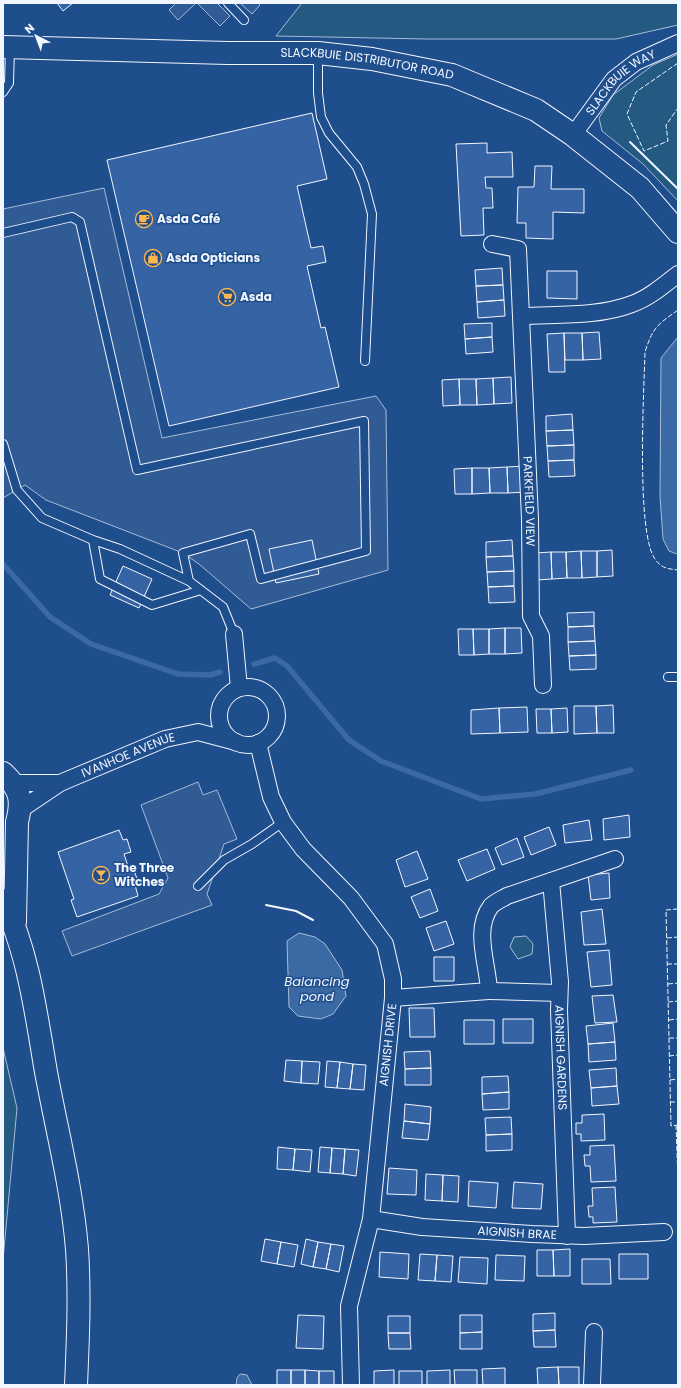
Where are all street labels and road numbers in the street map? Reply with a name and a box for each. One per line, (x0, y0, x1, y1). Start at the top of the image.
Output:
street label: SLACKBUIE DISTRIBUTOR ROAD (280, 44, 455, 83)
street label: SLACKBUIE WAY (581, 45, 658, 119)
street label: PARKFIELD VIEW (519, 456, 539, 547)
street label: IVANHOE AVENUE (79, 728, 176, 781)
street label: AIGNISH DRIVE (375, 1003, 400, 1087)
street label: AIGNISH GARDENS (551, 1005, 572, 1110)
street label: AIGNISH BRAE (477, 1222, 557, 1243)

